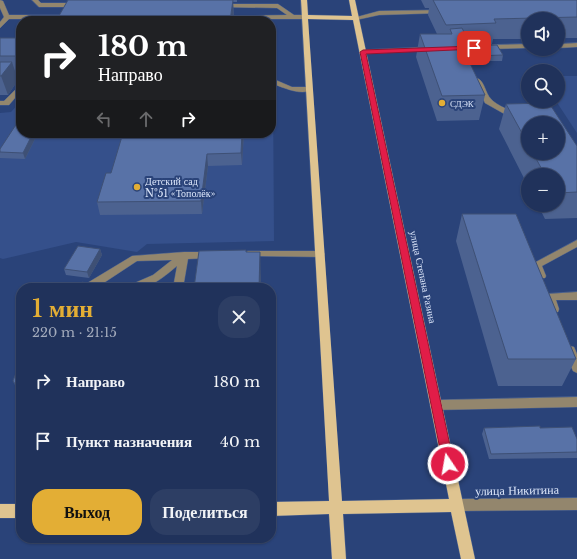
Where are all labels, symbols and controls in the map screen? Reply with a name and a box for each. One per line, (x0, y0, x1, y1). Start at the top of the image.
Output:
map controls (521, 12, 565, 212)
button: sound (521, 12, 565, 56)
text: 180 m (98, 29, 188, 64)
pin (457, 31, 491, 65)
icon: right (32, 32, 84, 84)
icon: arrive (463, 37, 485, 59)
text: Направо (98, 64, 163, 86)
button: search (521, 64, 565, 108)
marker: СДЭК (437, 98, 447, 108)
place label: СДЭК (450, 98, 475, 109)
icon: left (93, 108, 115, 130)
icon: ahead (135, 108, 157, 130)
icon: right (177, 108, 199, 130)
button: + (521, 116, 565, 160)
button: − (521, 168, 565, 212)
place label: Детский сад №51 «Тополёк» (145, 175, 216, 200)
marker: Детский сад №51 «Тополёк» (132, 182, 142, 192)
street label: улица Степана Разина (407, 229, 439, 325)
text: 1 мин (32, 294, 93, 323)
button: close (218, 296, 260, 338)
text: 220 m · 21:15 (32, 324, 117, 341)
icon: right (32, 370, 54, 392)
text: Направо (66, 372, 125, 391)
text: 180 m (213, 372, 260, 391)
icon: arrive (32, 430, 54, 452)
text: Пункт назначения (66, 432, 192, 451)
text: 40 m (220, 432, 260, 451)
position arrow (427, 443, 469, 485)
street label: улица Никитина (475, 482, 560, 498)
button: Выход (32, 489, 142, 535)
button: Поделиться (150, 489, 260, 535)

